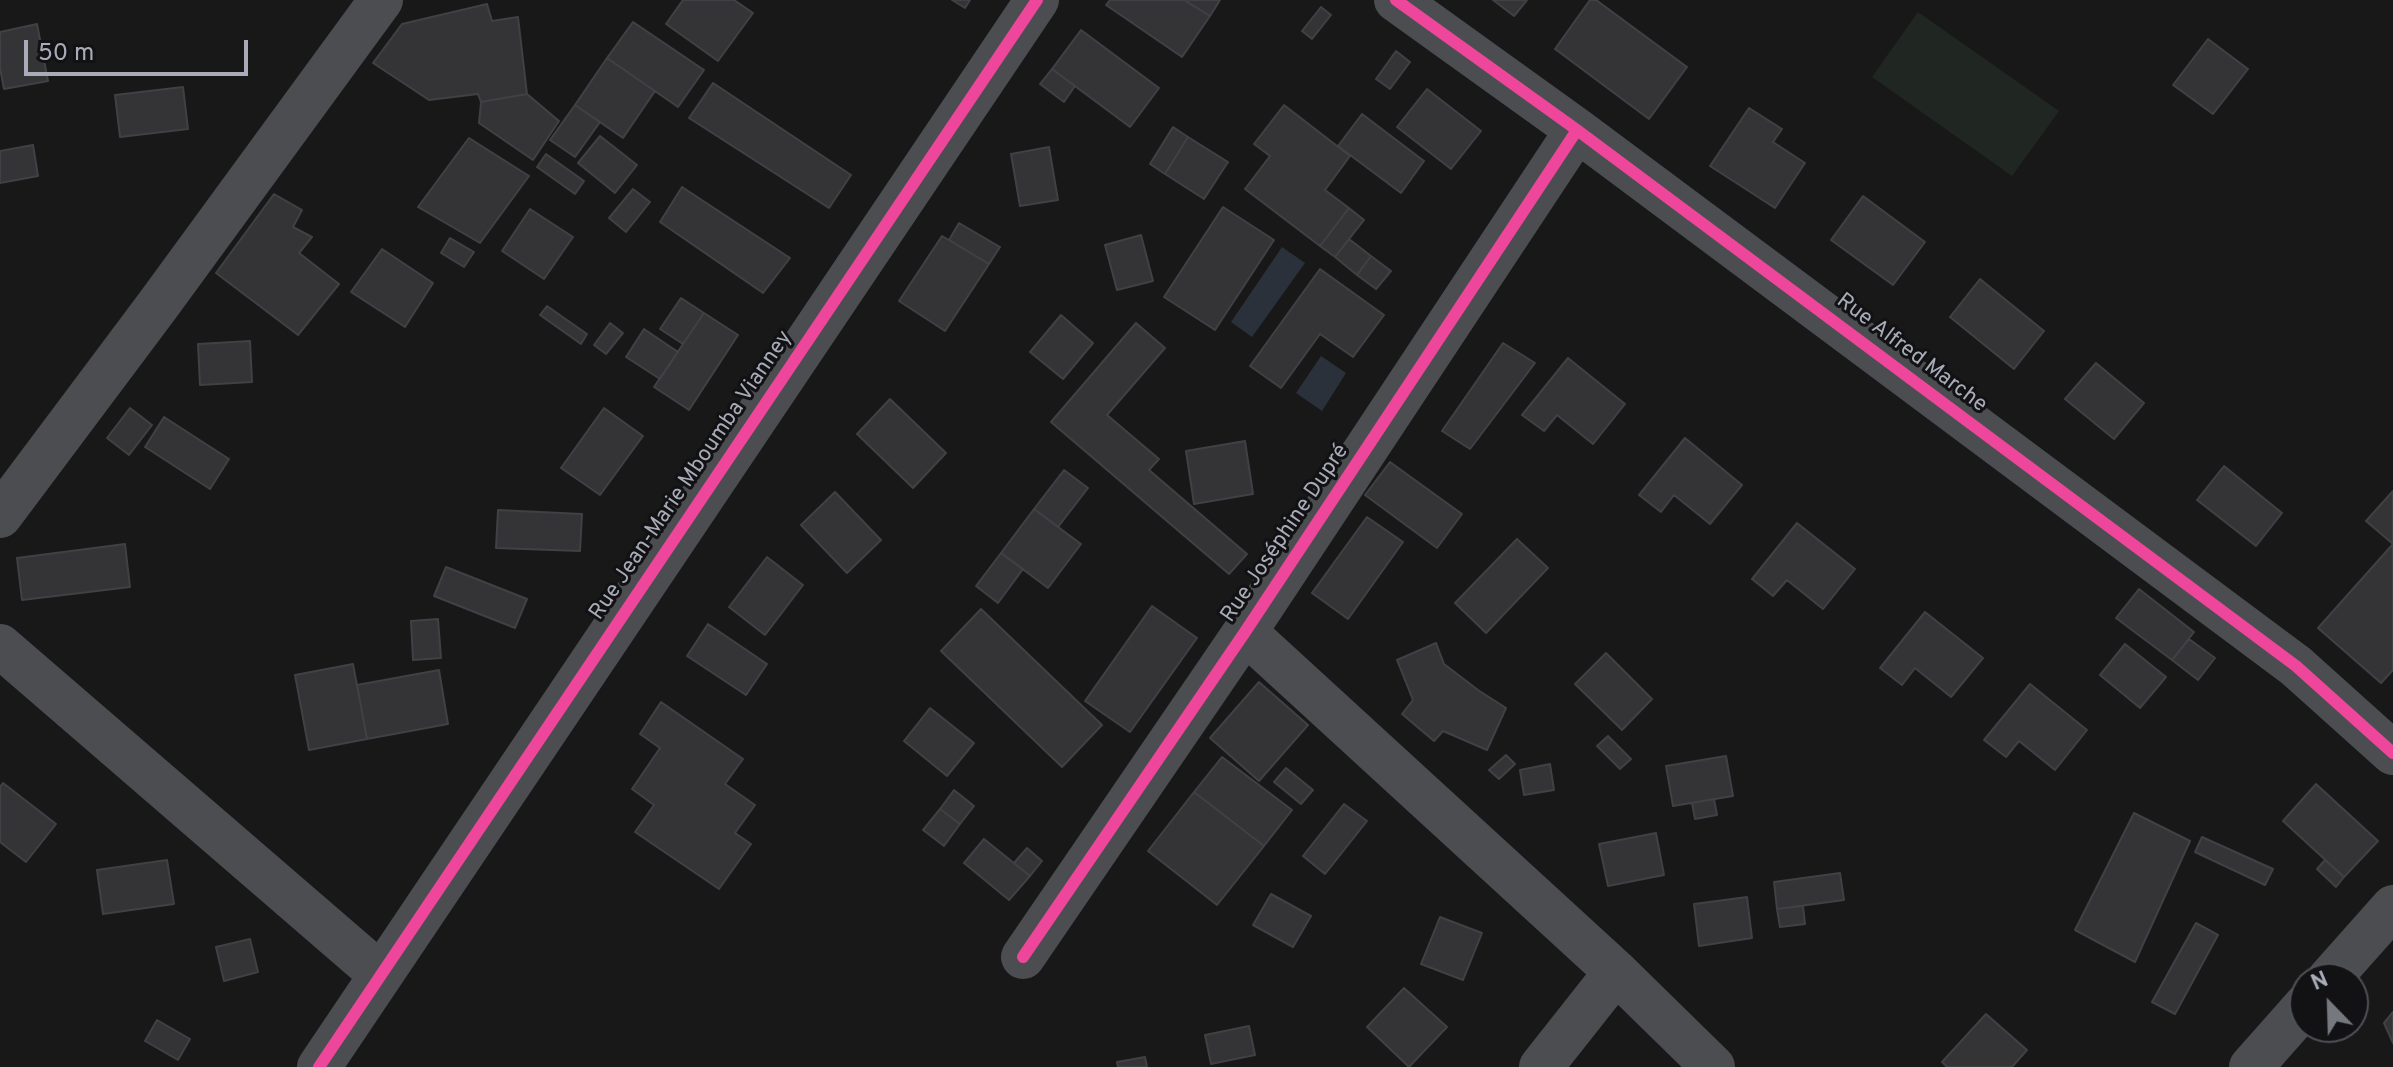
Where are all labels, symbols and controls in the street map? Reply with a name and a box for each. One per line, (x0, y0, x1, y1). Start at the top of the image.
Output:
scale bar (28, 24, 252, 74)
text: 50 m (38, 39, 94, 69)
street label: Rue Alfred Marche (1830, 289, 1992, 419)
street label: Rue Jean-Marie Mboumba Vianney (585, 326, 799, 626)
street label: Rue Joséphine Dupré (1217, 440, 1355, 628)
north arrow (2289, 963, 2369, 1043)
text: N (2308, 967, 2333, 998)

